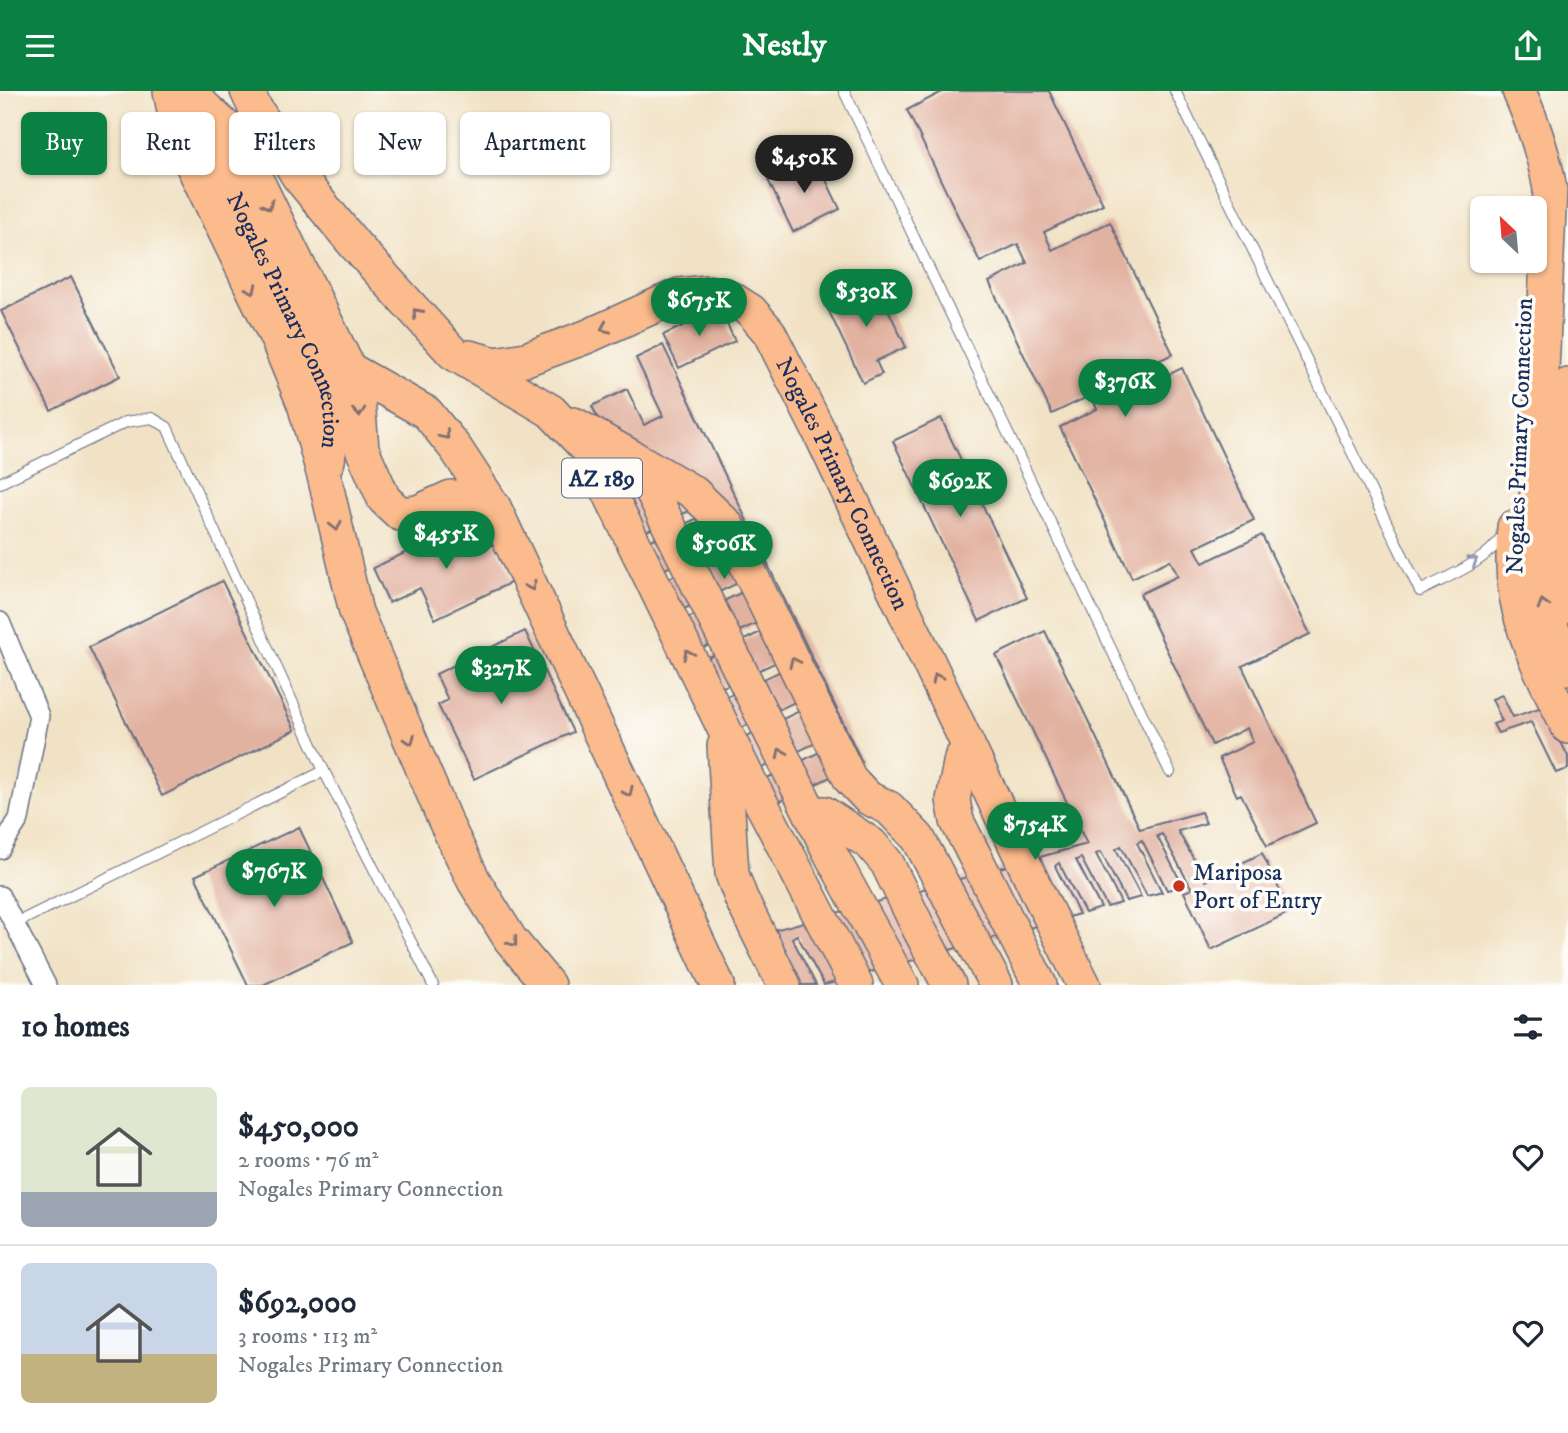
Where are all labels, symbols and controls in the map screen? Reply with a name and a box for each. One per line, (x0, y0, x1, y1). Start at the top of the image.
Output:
text: Nestly (742, 26, 826, 66)
icon: menu (21, 27, 59, 65)
icon: share (1509, 27, 1547, 65)
chip: Buy (21, 112, 107, 175)
chip: Rent (121, 112, 215, 175)
chip: Filters (229, 112, 340, 175)
chip: New (354, 112, 446, 175)
chip: Apartment (460, 112, 610, 175)
pin: $450K (755, 135, 853, 195)
text: $450K (771, 143, 837, 172)
street label: Nogales Primary Connection (219, 188, 346, 451)
north arrow (1470, 196, 1547, 273)
map controls (1470, 196, 1547, 273)
one-way arrow (260, 198, 274, 210)
pin: $530K (817, 269, 915, 329)
text: $530K (835, 277, 897, 306)
pin: $675K (650, 279, 748, 338)
one-way arrow (244, 282, 258, 294)
text: $675K (667, 286, 731, 315)
street label: Nogales Primary Connection (1500, 297, 1540, 575)
one-way arrow (413, 308, 425, 321)
one-way arrow (600, 320, 612, 334)
street label: Nogales Primary Connection (768, 352, 916, 615)
pin: $376K (1076, 359, 1174, 419)
text: $376K (1094, 367, 1156, 396)
one-way arrow (351, 407, 366, 418)
one-way arrow (437, 426, 449, 439)
road number: AZ 189 (562, 459, 642, 497)
pin: $692K (911, 459, 1009, 519)
text: $692K (928, 467, 992, 496)
pin: $455K (397, 511, 495, 571)
text: $455K (414, 519, 478, 548)
one-way arrow (327, 520, 342, 532)
pin: $506K (675, 521, 773, 581)
text: $506K (692, 529, 756, 558)
one-way arrow (1466, 557, 1479, 570)
one-way arrow (523, 579, 537, 591)
one-way arrow (1537, 599, 1552, 611)
pin: $327K (452, 647, 550, 706)
one-way arrow (683, 649, 697, 661)
text: $327K (471, 654, 531, 683)
one-way arrow (788, 657, 802, 669)
one-way arrow (931, 673, 945, 685)
one-way arrow (402, 732, 416, 745)
one-way arrow (775, 748, 789, 760)
one-way arrow (619, 785, 633, 797)
pin: $754K (986, 803, 1084, 862)
text: $754K (1003, 810, 1067, 839)
pin: $767K (225, 849, 323, 909)
text: $767K (242, 857, 306, 886)
place label: Mariposa Port of Entry (1193, 858, 1322, 916)
marker: Mariposa Port of Entry (1171, 878, 1187, 894)
one-way arrow (505, 934, 518, 947)
icon: filters (1509, 1008, 1547, 1046)
text: 10 homes (21, 1009, 130, 1046)
text: $450,000 (238, 1109, 359, 1146)
icon: home (77, 1115, 161, 1199)
icon: heart (1509, 1138, 1547, 1176)
text: 2 rooms · 76 m² (238, 1146, 378, 1175)
text: Nogales Primary Connection (238, 1175, 503, 1204)
text: $692,000 (238, 1285, 357, 1322)
icon: home (77, 1291, 161, 1375)
icon: heart (1509, 1314, 1547, 1352)
text: 3 rooms · 113 m² (238, 1322, 377, 1351)
text: Nogales Primary Connection (238, 1351, 503, 1380)

